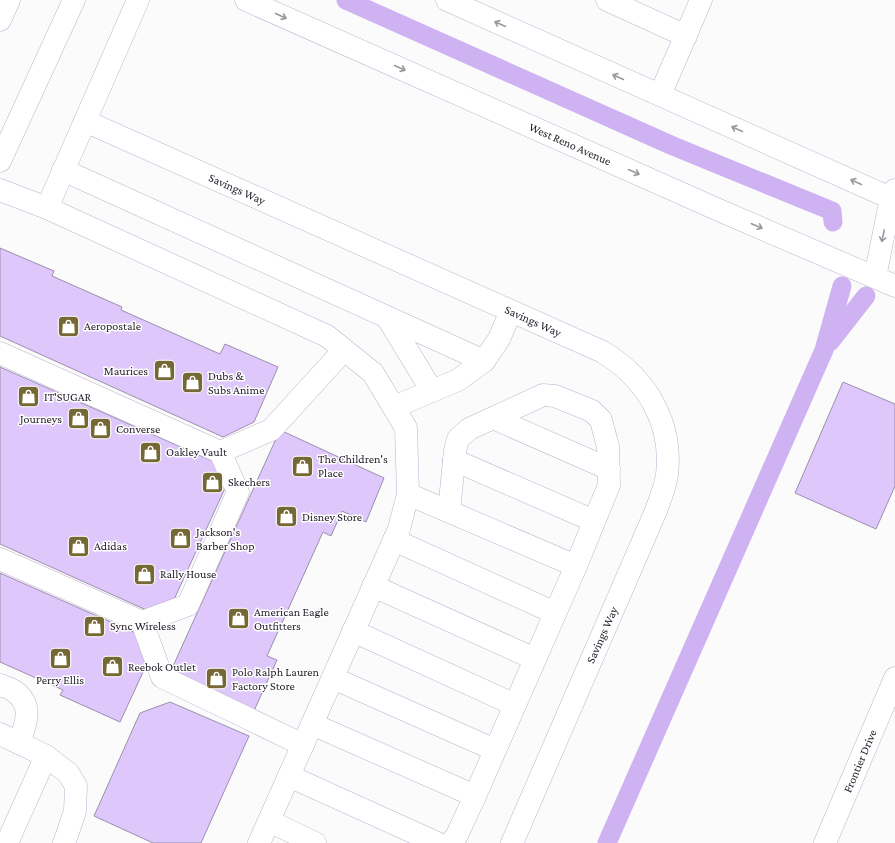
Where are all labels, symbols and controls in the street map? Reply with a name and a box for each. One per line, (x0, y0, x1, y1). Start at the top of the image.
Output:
one-way arrow (275, 13, 287, 20)
one-way arrow (494, 19, 506, 27)
one-way arrow (394, 65, 406, 73)
one-way arrow (613, 72, 625, 80)
street label: West Reno Avenue (527, 120, 613, 168)
one-way arrow (731, 125, 743, 133)
one-way arrow (628, 169, 640, 176)
street label: Savings Way (207, 170, 268, 208)
one-way arrow (850, 178, 862, 186)
one-way arrow (751, 223, 763, 230)
one-way arrow (879, 230, 887, 243)
street label: Savings Way (503, 302, 564, 340)
shop icon: Aeropostale (56, 313, 82, 339)
place label: Aeropostale (84, 319, 141, 333)
shop icon: Maurices (151, 358, 177, 384)
place label: Maurices (104, 364, 148, 378)
place label: Dubs & Subs Anime (208, 369, 264, 397)
shop icon: Dubs & Subs Anime (180, 370, 206, 396)
shop icon: IT'SUGAR (16, 384, 42, 410)
place label: IT'SUGAR (44, 390, 91, 404)
shop icon: Journeys (65, 406, 91, 432)
place label: Journeys (19, 412, 62, 426)
shop icon: Converse (87, 416, 113, 442)
place label: Converse (116, 422, 160, 436)
shop icon: Oakley Vault (138, 439, 164, 465)
place label: Oakley Vault (166, 445, 228, 459)
place label: The Children's Place (318, 452, 388, 480)
shop icon: The Children's Place (289, 453, 315, 479)
shop icon: Skechers (199, 469, 225, 495)
place label: Skechers (228, 475, 270, 489)
shop icon: Disney Store (274, 504, 300, 530)
place label: Disney Store (302, 510, 362, 524)
place label: Jackson's Barber Shop (195, 525, 255, 553)
shop icon: Jackson's Barber Shop (168, 526, 194, 552)
shop icon: Adidas (65, 533, 91, 559)
place label: Adidas (94, 539, 127, 553)
shop icon: Rally House (132, 561, 158, 587)
place label: Rally House (160, 567, 216, 581)
street label: Savings Way (583, 604, 621, 665)
place label: American Eagle Outfitters (254, 605, 329, 633)
shop icon: American Eagle Outfitters (226, 606, 252, 632)
shop icon: Sync Wireless (81, 613, 107, 639)
place label: Sync Wireless (110, 619, 176, 633)
shop icon: Perry Ellis (47, 646, 73, 672)
shop icon: Reebok Outlet (100, 654, 126, 680)
place label: Reebok Outlet (128, 660, 197, 674)
place label: Polo Ralph Lauren Factory Store (232, 665, 320, 693)
shop icon: Polo Ralph Lauren Factory Store (203, 666, 229, 692)
place label: Perry Ellis (36, 673, 84, 687)
street label: Frontier Drive (840, 727, 880, 795)

